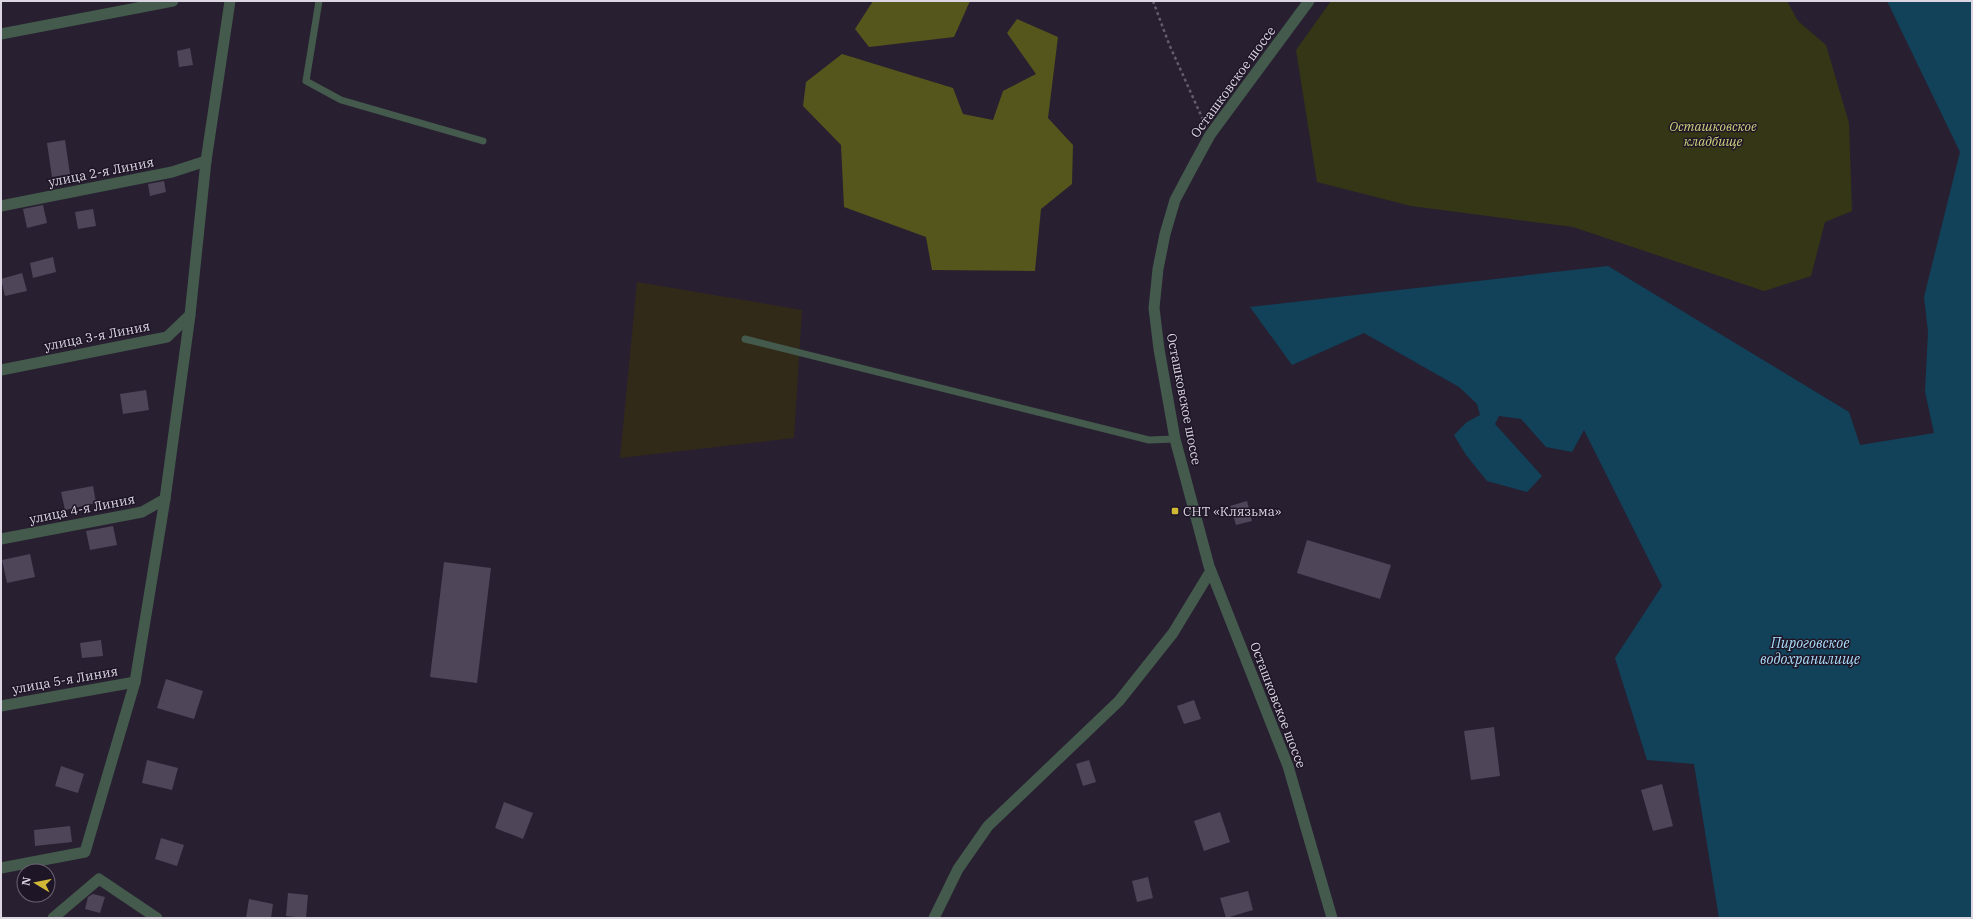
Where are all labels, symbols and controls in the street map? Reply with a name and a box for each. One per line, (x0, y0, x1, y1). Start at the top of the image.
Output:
street label: Осташковское шоссе (1187, 23, 1279, 141)
park label: Осташковское кладбище (1669, 118, 1757, 150)
street label: улица 2-я Линия (47, 153, 155, 191)
street label: улица 3-я Линия (43, 317, 151, 355)
street label: Осташковское шоссе (1163, 332, 1205, 466)
street label: улица 4-я Линия (28, 490, 136, 528)
place label: СНТ «Клязьма» (1183, 503, 1282, 520)
marker: СНТ «Клязьма» (1170, 506, 1180, 516)
water label: Пироговское водохранилище (1760, 634, 1861, 668)
street label: Осташковское шоссе (1246, 639, 1310, 771)
street label: улица 5-я Линия (11, 662, 119, 698)
north arrow (16, 863, 56, 903)
text: N (19, 875, 34, 887)

